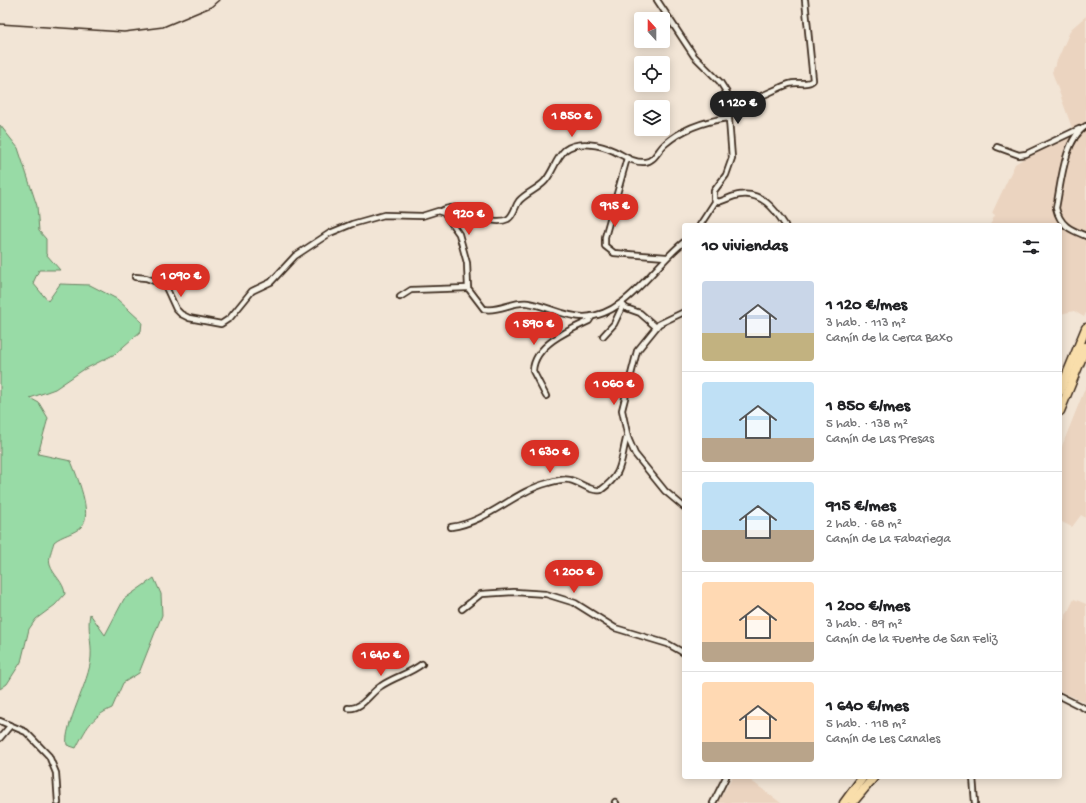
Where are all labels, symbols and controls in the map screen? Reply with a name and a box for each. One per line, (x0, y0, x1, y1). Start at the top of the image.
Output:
north arrow (634, 12, 670, 48)
map controls (634, 12, 670, 136)
button: locate (634, 56, 670, 92)
pin: 1 120 € (701, 91, 775, 125)
text: 1 120 € (719, 96, 757, 111)
button: layers (634, 100, 670, 136)
pin: 1 850 € (535, 104, 609, 138)
text: 1 850 € (552, 109, 592, 124)
pin: 915 € (587, 194, 643, 228)
text: 915 € (600, 199, 630, 214)
pin: 920 € (441, 202, 497, 236)
text: 920 € (453, 207, 485, 222)
icon: filters (1020, 236, 1042, 258)
text: 10 viviendas (702, 237, 787, 257)
pin: 1 090 € (144, 264, 218, 298)
text: 1 090 € (161, 269, 201, 284)
text: 1 120 €/mes (826, 296, 907, 316)
icon: home (734, 297, 782, 345)
pin: 1 590 € (497, 312, 571, 346)
text: 3 hab. · 113 m² (826, 316, 906, 331)
text: 1 590 € (514, 317, 554, 332)
text: Camín de la Cerca Baxo (826, 331, 953, 346)
pin: 1 060 € (577, 372, 651, 406)
text: 1 060 € (594, 377, 634, 392)
text: 1 850 €/mes (826, 397, 910, 417)
icon: home (734, 398, 782, 446)
text: 5 hab. · 138 m² (826, 417, 908, 432)
text: Camín de Las Presas (826, 432, 934, 447)
pin: 1 630 € (513, 440, 587, 474)
text: 1 630 € (530, 445, 570, 460)
text: 915 €/mes (826, 497, 896, 517)
icon: home (734, 498, 782, 546)
text: 2 hab. · 68 m² (826, 517, 902, 532)
text: Camín de La Fabariega (826, 532, 951, 547)
pin: 1 200 € (537, 560, 611, 594)
text: 1 200 € (554, 565, 594, 580)
text: 1 200 €/mes (826, 597, 910, 617)
icon: home (734, 598, 782, 646)
text: 3 hab. · 89 m² (826, 617, 902, 632)
text: Camín de la Fuente de San Feliz (826, 632, 998, 647)
pin: 1 640 € (344, 643, 418, 677)
text: 1 640 € (361, 648, 401, 663)
text: 1 640 €/mes (826, 697, 909, 717)
icon: home (734, 698, 782, 746)
text: 5 hab. · 118 m² (826, 717, 906, 732)
text: Camín de Les Canales (826, 732, 940, 747)

